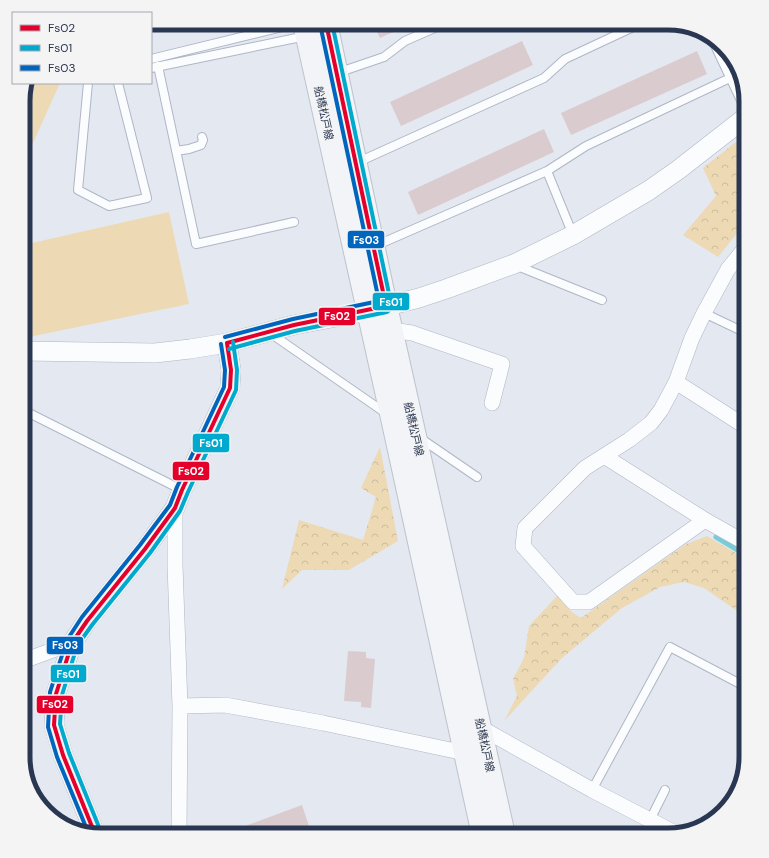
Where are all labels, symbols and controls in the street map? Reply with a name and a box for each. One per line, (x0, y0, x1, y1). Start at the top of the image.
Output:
legend (12, 12, 152, 84)
text: Fs02 (48, 20, 75, 36)
text: Fs01 (48, 40, 72, 56)
text: Fs03 (48, 60, 76, 76)
street label: 船橋松戸線 (311, 85, 337, 141)
line badge: Fs03 (347, 230, 385, 249)
text: Fs03 (353, 233, 379, 247)
line badge: Fs01 (372, 292, 410, 311)
text: Fs01 (379, 295, 403, 309)
line badge: Fs02 (318, 307, 356, 326)
text: Fs02 (324, 309, 350, 323)
street label: 船橋松戸線 (401, 401, 427, 457)
line badge: Fs01 (192, 433, 230, 453)
text: Fs01 (199, 436, 223, 450)
line badge: Fs02 (172, 461, 210, 481)
text: Fs02 (178, 464, 204, 478)
line badge: Fs03 (46, 636, 84, 655)
text: Fs03 (52, 638, 78, 652)
line badge: Fs01 (50, 664, 87, 683)
text: Fs01 (56, 667, 80, 681)
line badge: Fs02 (36, 695, 74, 714)
text: Fs02 (42, 697, 68, 711)
street label: 船橋松戸線 (472, 717, 498, 773)

